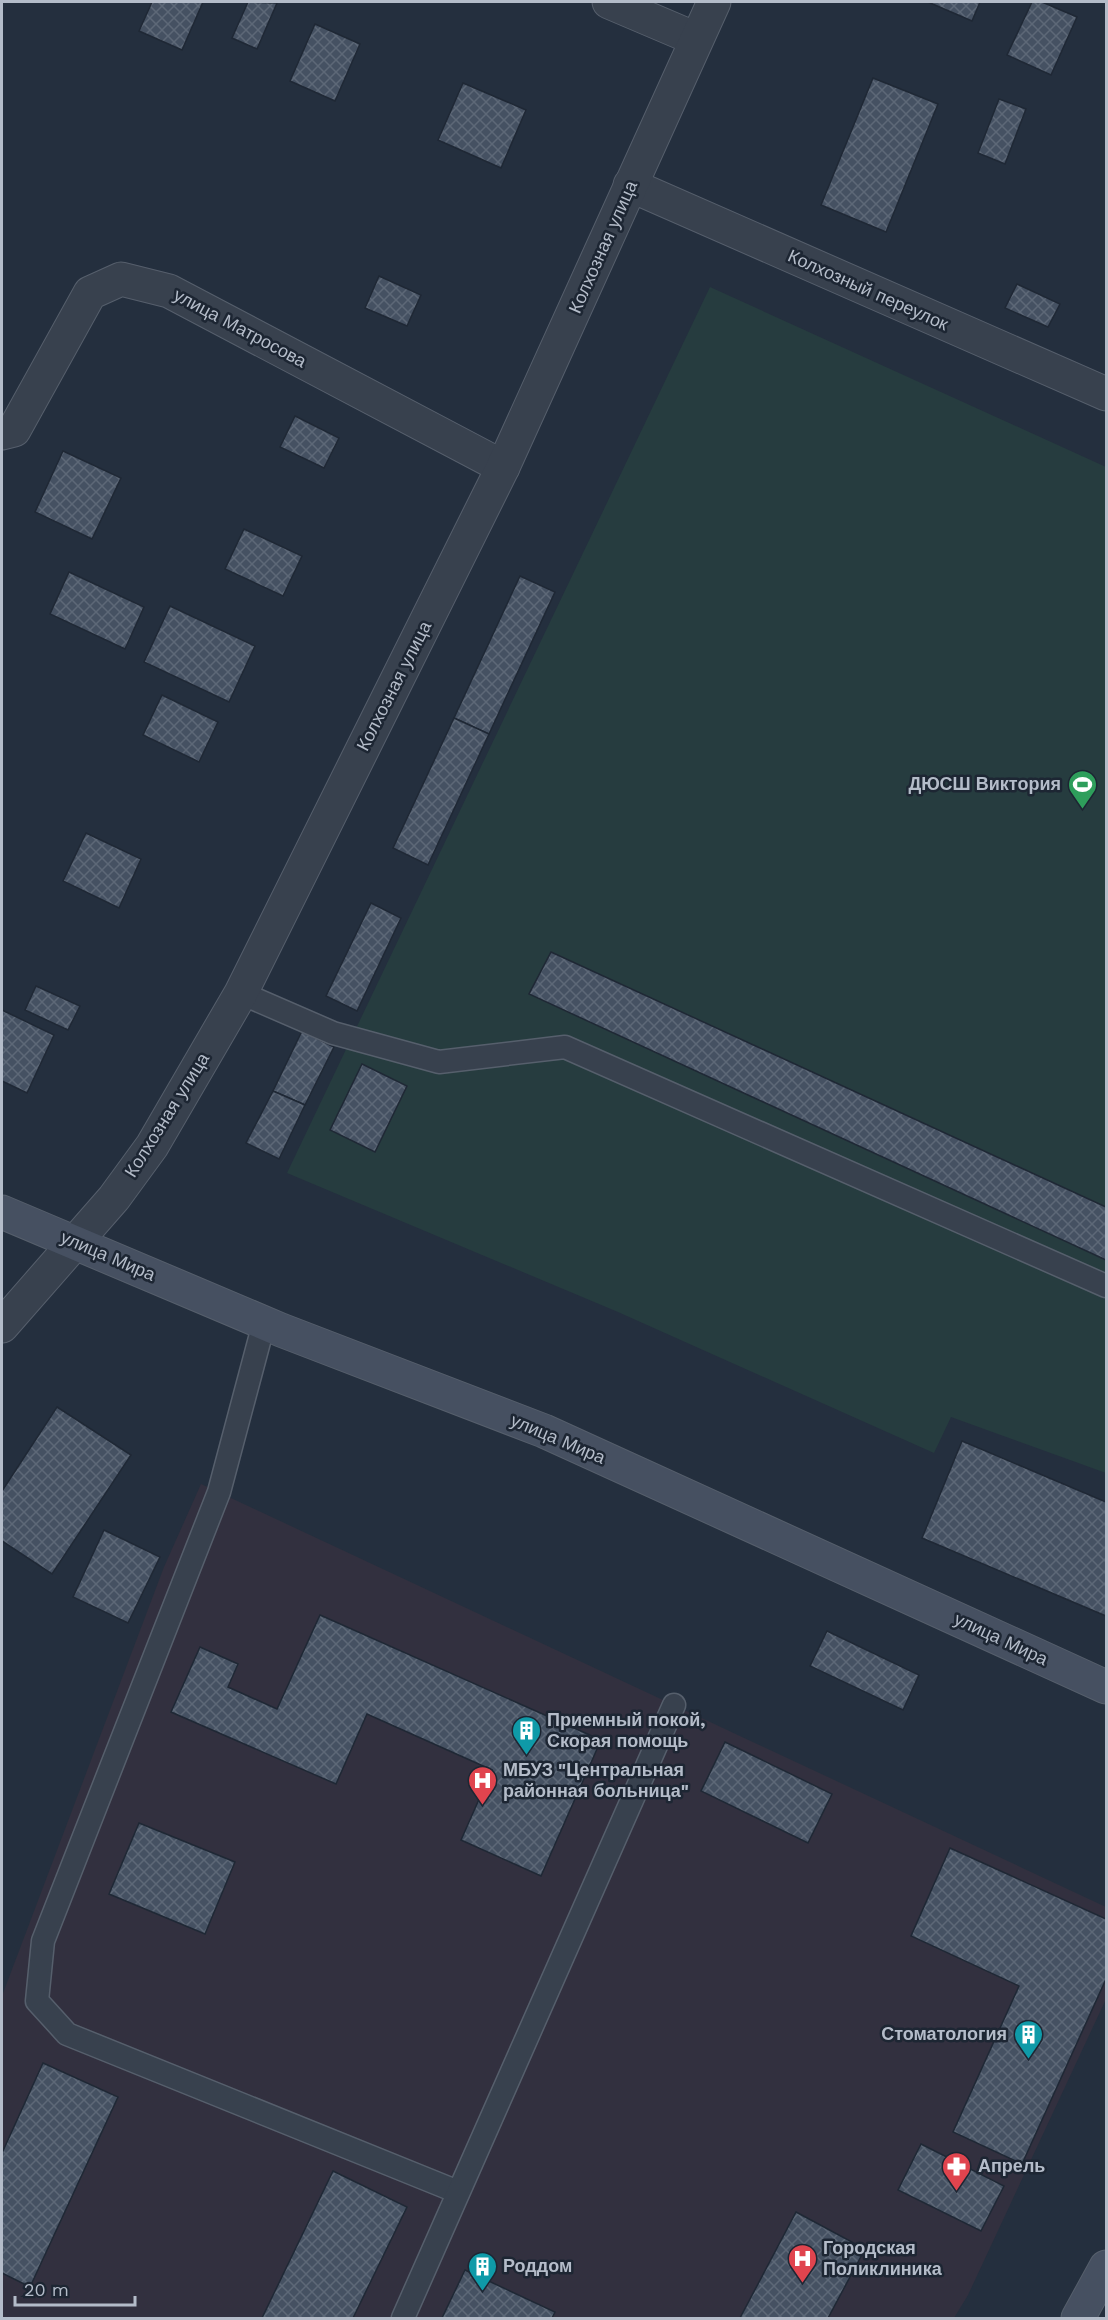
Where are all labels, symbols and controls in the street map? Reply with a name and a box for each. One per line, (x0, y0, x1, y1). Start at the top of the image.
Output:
street label: Колхозная улица (564, 176, 642, 316)
street label: Колхозный переулок (785, 245, 952, 334)
street label: улица Матросова (170, 284, 311, 372)
street label: Колхозная улица (352, 617, 436, 754)
sports icon: ДЮСШ Виктория (1066, 768, 1098, 810)
place label: ДЮСШ Виктория (908, 773, 1061, 794)
street label: Колхозная улица (120, 1048, 214, 1181)
street label: улица Мира (58, 1226, 160, 1285)
street label: улица Мира (508, 1409, 610, 1468)
street label: улица Мира (951, 1608, 1052, 1670)
place label: Приемный покой, Скорая помощь (547, 1709, 705, 1751)
building icon: Приемный покой, Скорая помощь (510, 1714, 542, 1756)
place label: МБУЗ "Центральная районная больница" (503, 1759, 689, 1801)
hospital icon: МБУЗ "Центральная районная больница" (466, 1764, 498, 1806)
building icon: Стоматология (1012, 2018, 1044, 2060)
place label: Стоматология (881, 2023, 1007, 2044)
pharmacy icon: Апрель (941, 2150, 973, 2192)
place label: Апрель (978, 2155, 1045, 2176)
place label: Городская Поликлиника (823, 2237, 943, 2279)
hospital icon: Городская Поликлиника (786, 2242, 818, 2284)
building icon: Роддом (466, 2250, 498, 2292)
place label: Роддом (503, 2255, 572, 2276)
scale bar (15, 2269, 135, 2307)
text: 20 m (24, 2279, 69, 2300)

